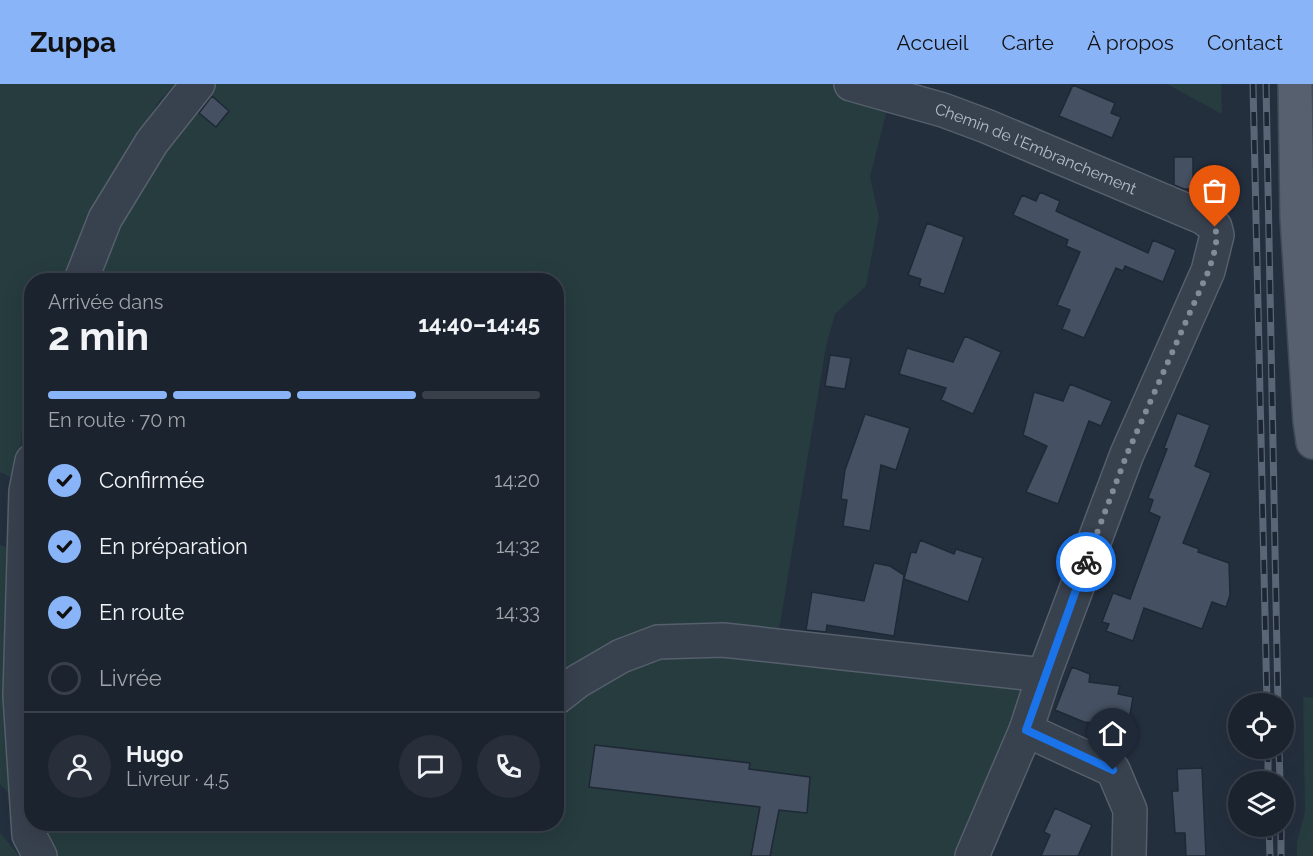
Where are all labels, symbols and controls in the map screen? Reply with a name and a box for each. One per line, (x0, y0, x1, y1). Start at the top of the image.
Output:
text: Zuppa (30, 26, 116, 59)
text: Accueil (897, 30, 969, 55)
text: Carte (1002, 30, 1054, 55)
text: À propos (1087, 30, 1174, 55)
text: Contact (1207, 30, 1283, 55)
street label: Chemin de l'Embranchement (933, 99, 1140, 199)
pin (1189, 165, 1240, 227)
icon: bag (1198, 174, 1231, 207)
text: Arrivée dans (48, 290, 163, 314)
text: 14:40–14:45 (418, 311, 540, 337)
text: 2 min (48, 313, 149, 359)
text: En route · 70 m (48, 408, 186, 432)
icon: check (48, 464, 81, 497)
text: Confirmée (99, 467, 205, 493)
text: 14:20 (494, 468, 540, 492)
icon: check (48, 530, 81, 563)
courier (1056, 532, 1116, 592)
text: En préparation (99, 533, 248, 559)
text: 14:32 (496, 534, 540, 558)
icon: bike (1070, 546, 1103, 579)
icon: check (48, 596, 81, 629)
text: En route (99, 599, 184, 625)
text: 14:33 (495, 600, 540, 624)
text: Livrée (99, 665, 162, 691)
map controls (1228, 693, 1294, 837)
button: locate (1228, 693, 1294, 759)
pin (1087, 708, 1138, 770)
icon: home (1096, 717, 1129, 750)
button: person (48, 735, 111, 798)
button: chat (399, 735, 462, 798)
button: phone (477, 735, 540, 798)
text: Hugo (126, 741, 183, 767)
text: Livreur · 4.5 (126, 767, 229, 791)
button: layers (1228, 771, 1294, 837)

